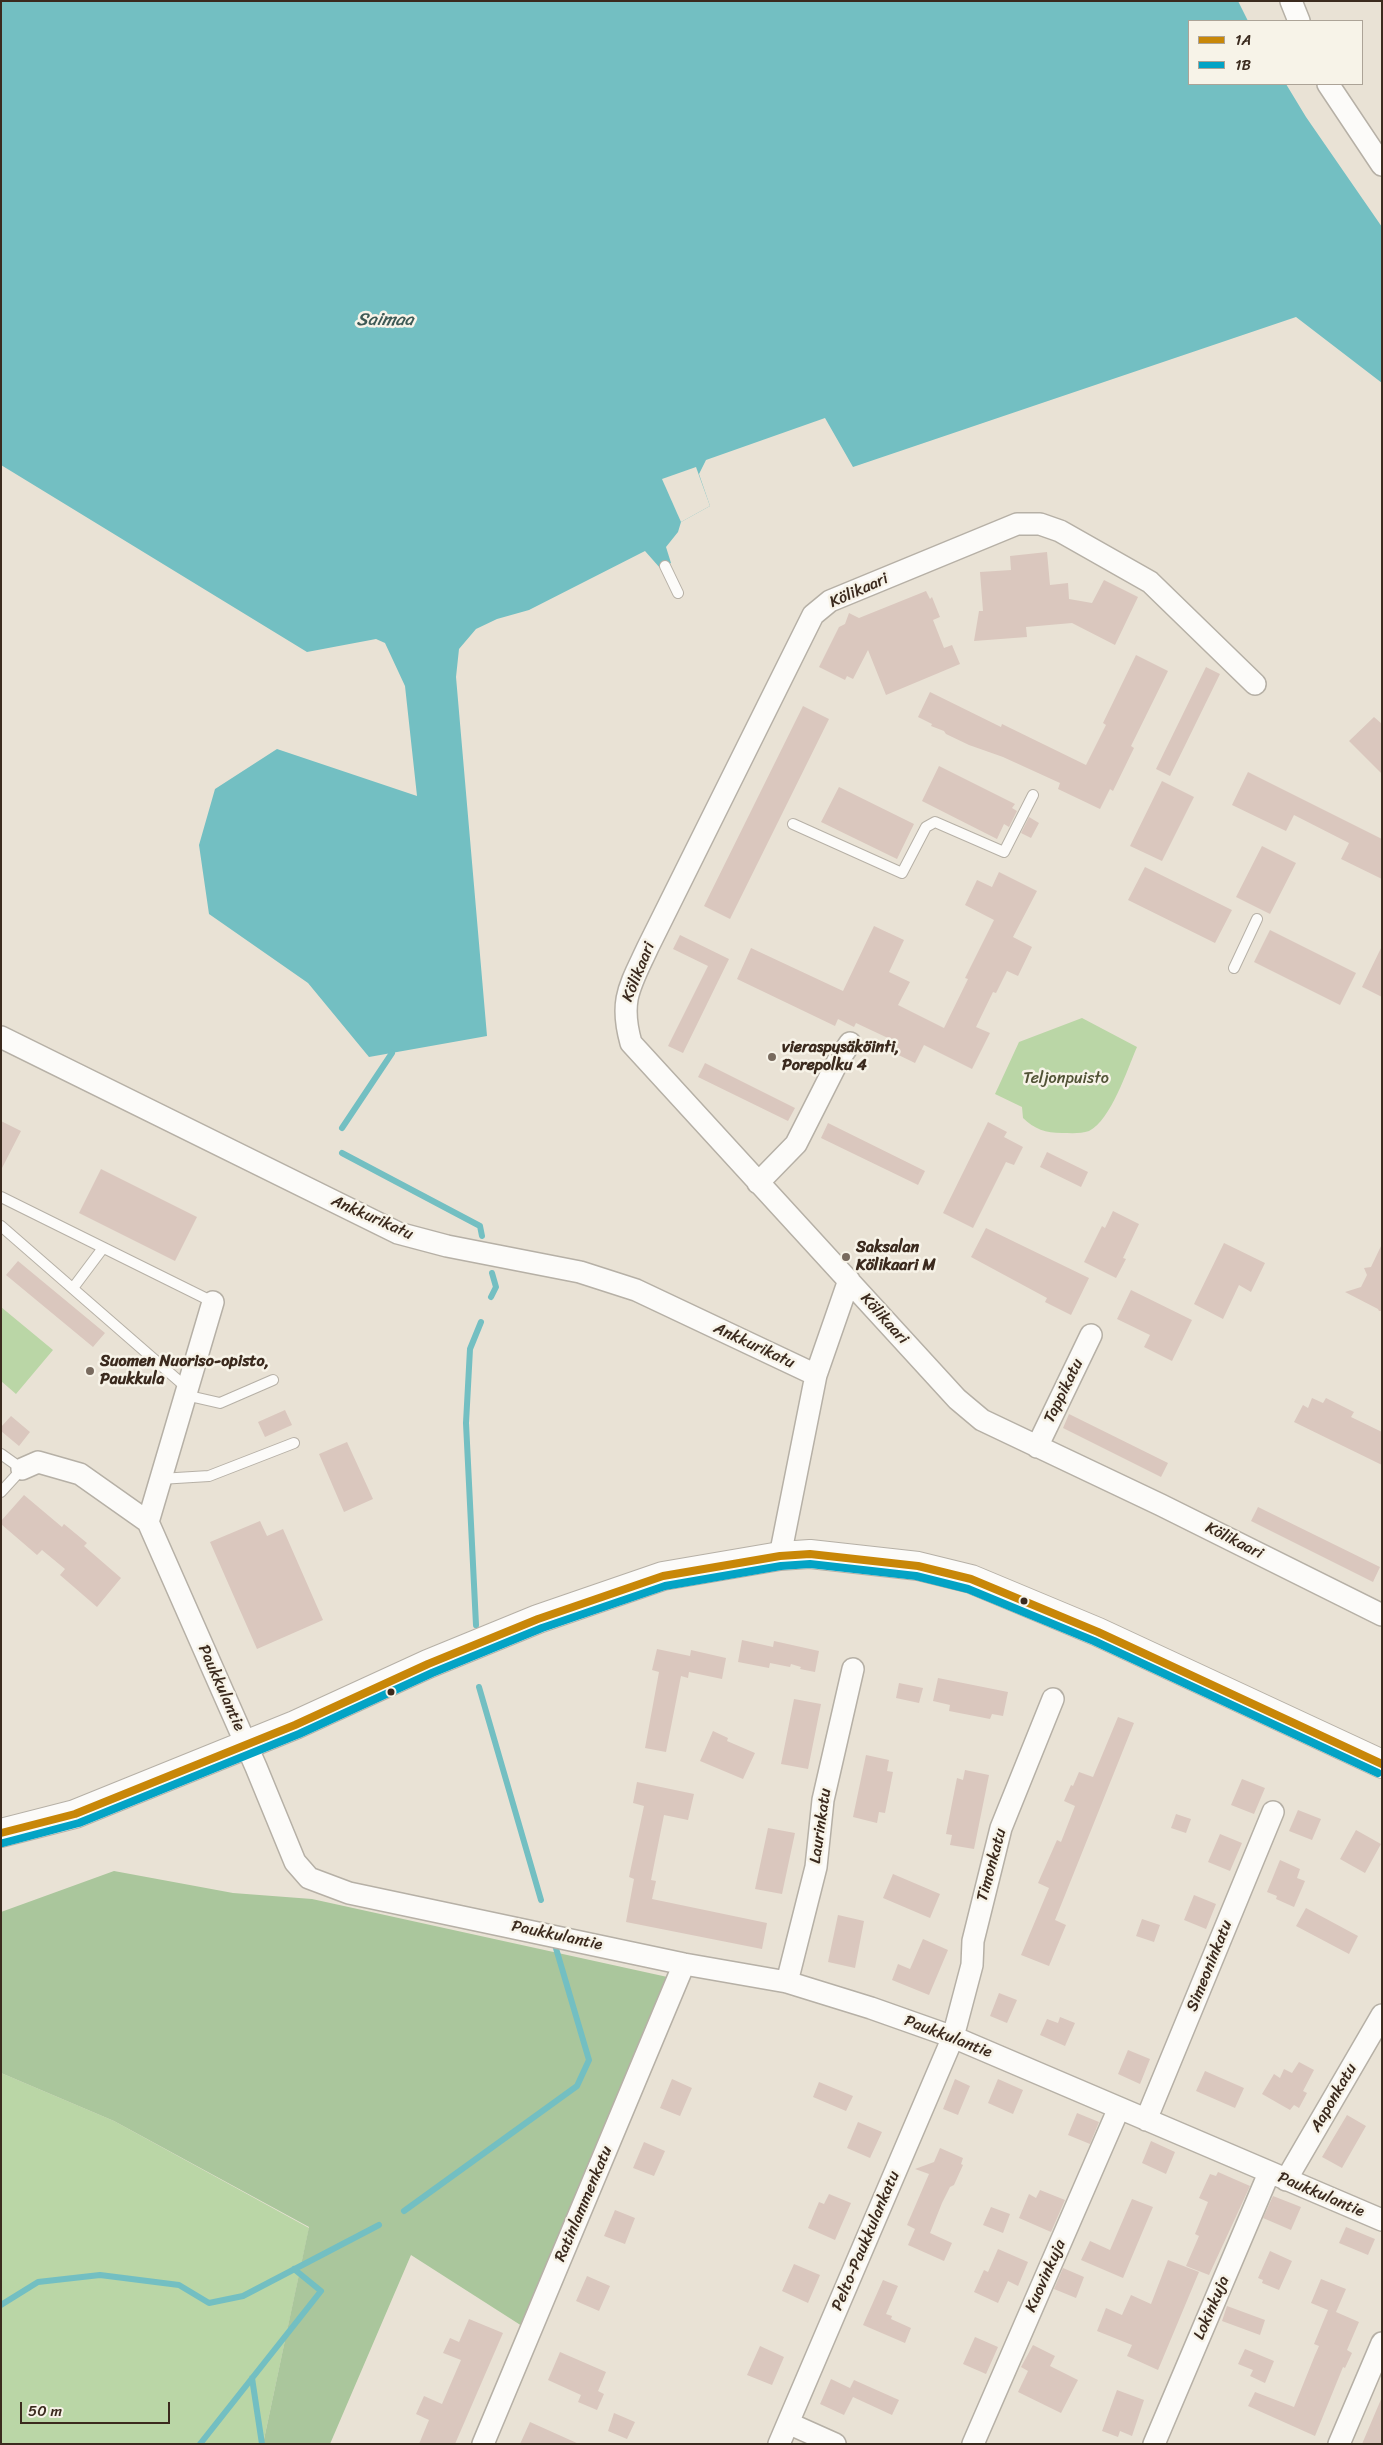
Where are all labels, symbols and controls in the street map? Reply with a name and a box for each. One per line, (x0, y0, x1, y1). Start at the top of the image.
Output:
legend (1188, 20, 1363, 85)
text: 1A (1235, 27, 1251, 53)
text: 1B (1235, 52, 1251, 78)
water label: Saimaa (356, 309, 414, 331)
street label: Kölikaari (827, 570, 891, 612)
street label: Kölikaari (618, 939, 660, 1005)
place label: vieraspysäköinti, Porepolku 4 (782, 1038, 899, 1076)
marker: vieraspysäköinti, Porepolku 4 (766, 1051, 778, 1063)
park label: Teljonpuisto (1023, 1069, 1109, 1089)
street label: Ankkurikatu (328, 1191, 416, 1245)
place label: Saksalan Kölikaari M (856, 1238, 936, 1276)
marker: Saksalan Kölikaari M (840, 1251, 852, 1263)
street label: Kölikaari (856, 1289, 912, 1349)
street label: Ankkurikatu (710, 1319, 798, 1373)
place label: Suomen Nuoriso-opisto, Paukkula (100, 1352, 269, 1390)
street label: Tappikatu (1040, 1356, 1088, 1426)
marker: Suomen Nuoriso-opisto, Paukkula (84, 1365, 96, 1377)
street label: Kölikaari (1202, 1518, 1266, 1564)
unlabelled marker (1019, 1596, 1029, 1606)
street label: Paukkulantie (193, 1642, 249, 1734)
unlabelled marker (386, 1687, 396, 1697)
street label: Laurinkatu (806, 1787, 836, 1865)
street label: Timonkatu (973, 1827, 1011, 1903)
street label: Paukkulantie (510, 1917, 604, 1955)
street label: Simeoninkatu (1183, 1918, 1237, 2014)
street label: Paukkulantie (902, 2012, 994, 2062)
street label: Aaponkatu (1307, 2060, 1361, 2136)
street label: Ratinlammenkatu (551, 2143, 617, 2265)
street label: Pelto-Paukkulankatu (828, 2168, 904, 2314)
street label: Paukkulantie (1275, 2168, 1367, 2222)
street label: Kuovinkuja (1022, 2237, 1070, 2315)
street label: Lokinkuja (1190, 2273, 1234, 2343)
scale bar (22, 2392, 172, 2424)
text: 50 m (28, 2398, 62, 2424)

